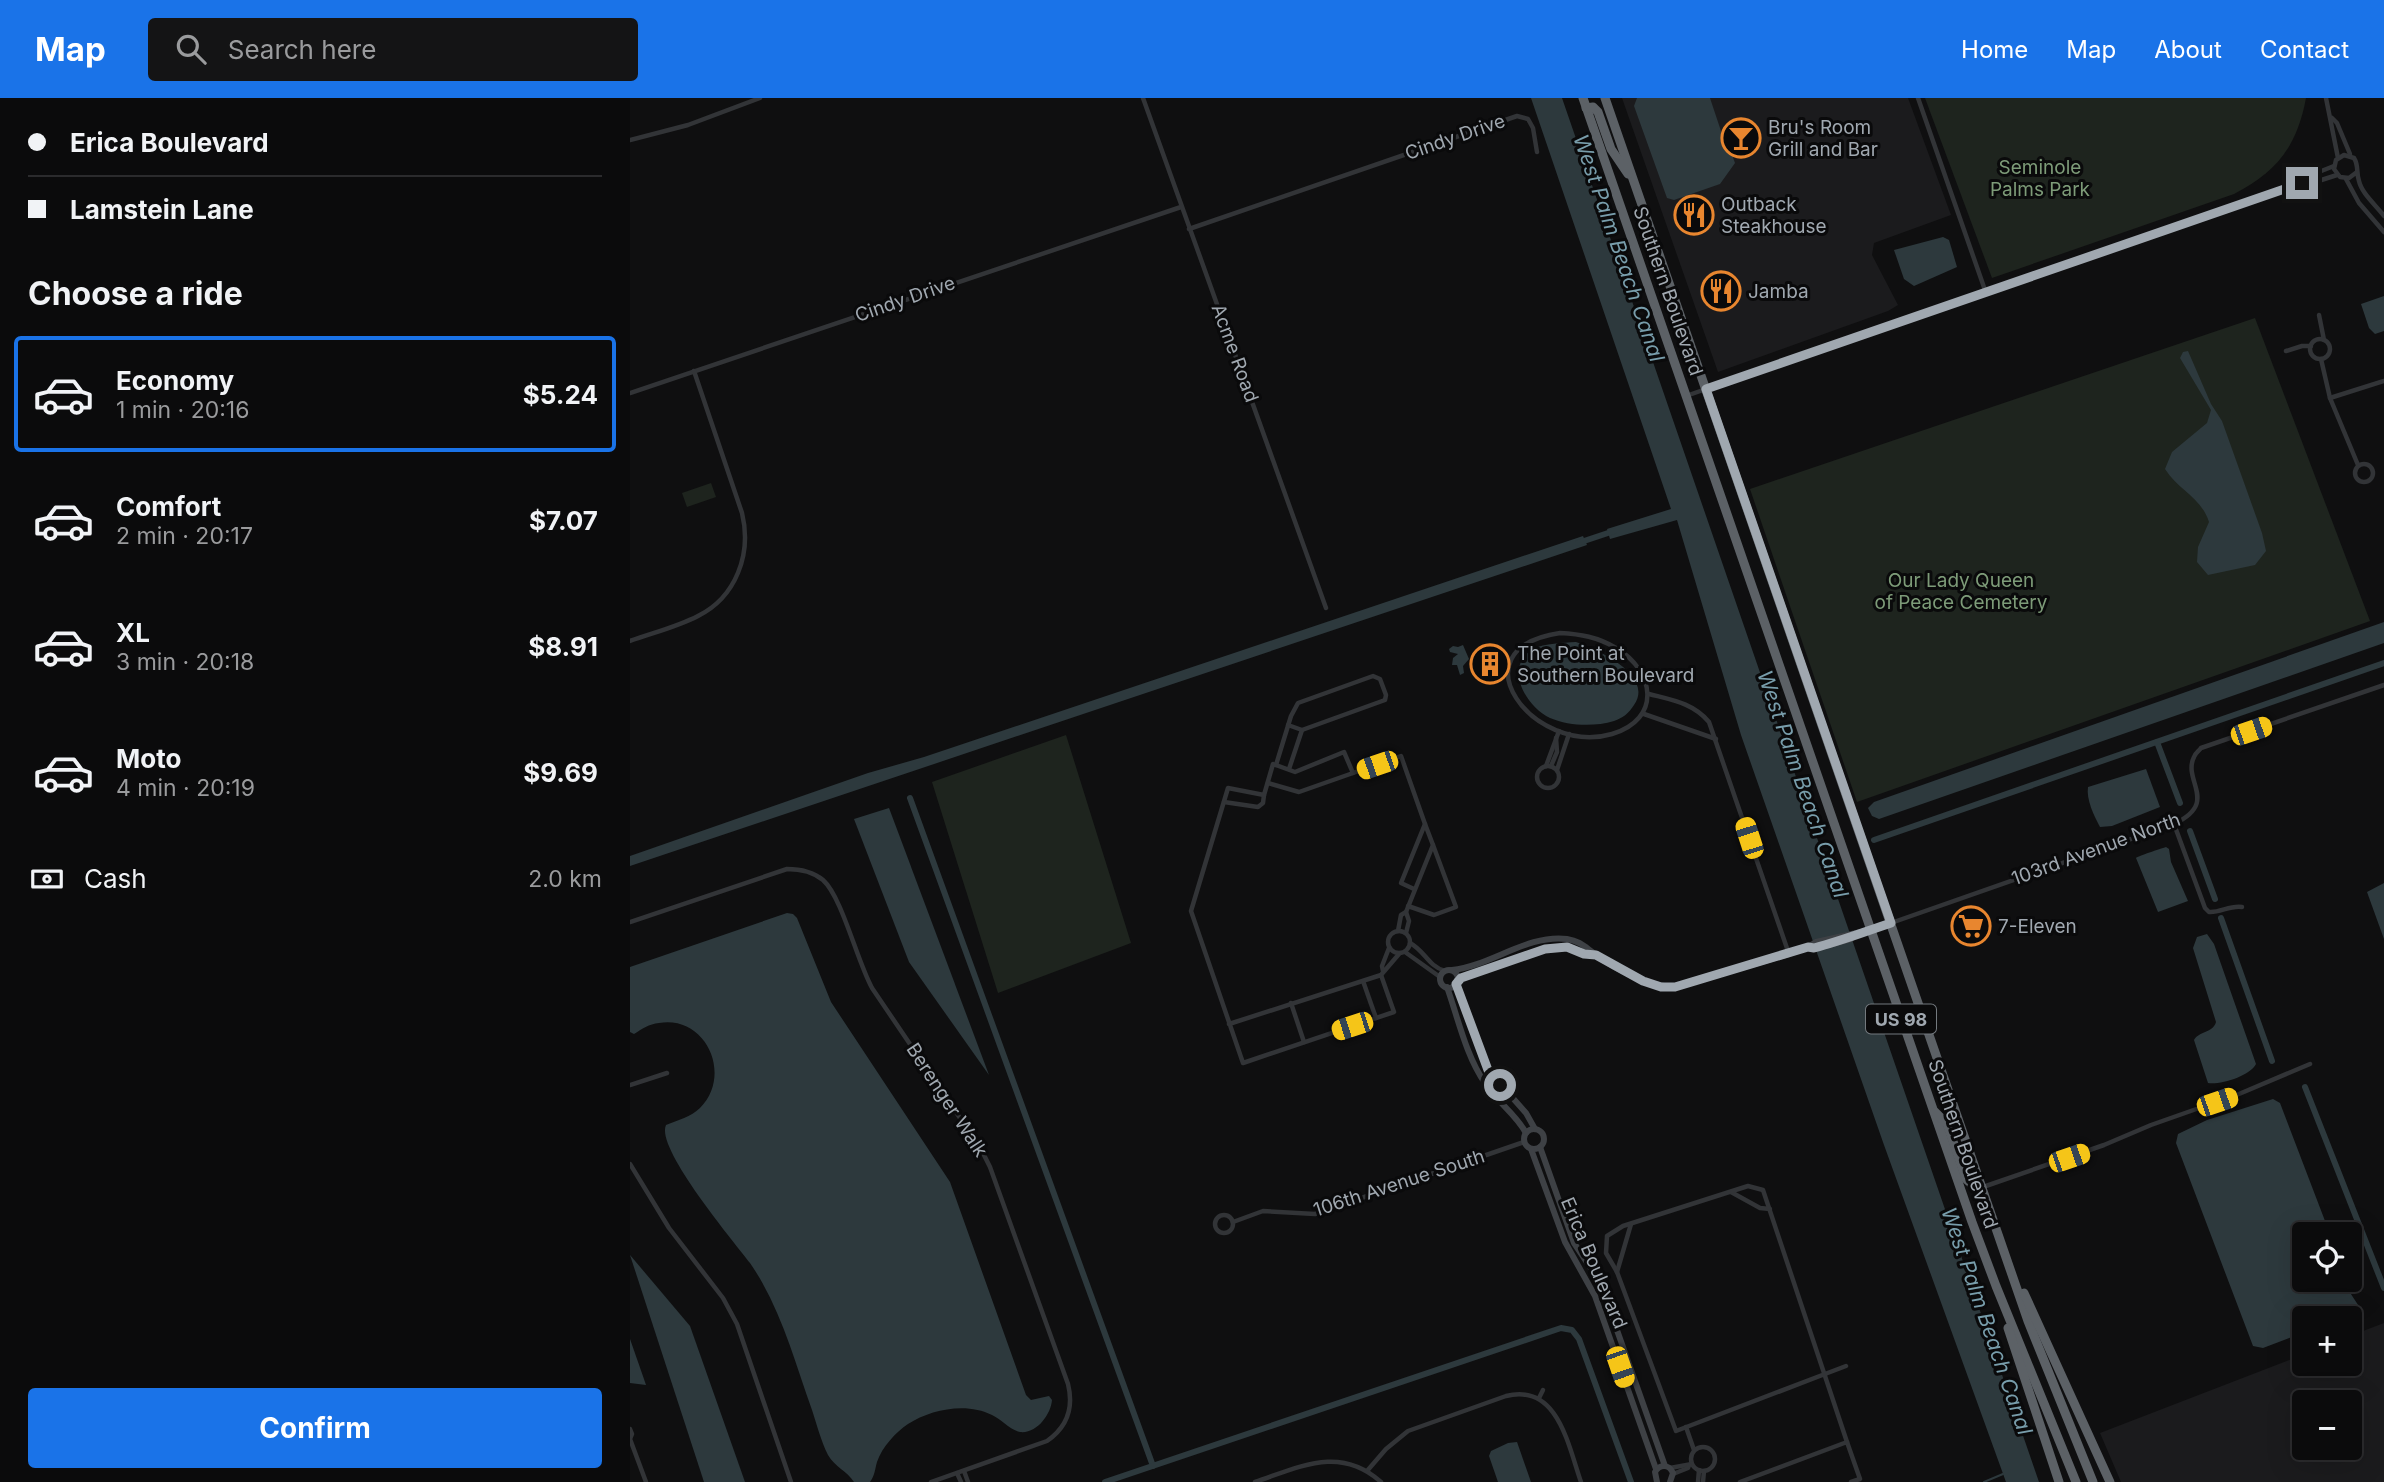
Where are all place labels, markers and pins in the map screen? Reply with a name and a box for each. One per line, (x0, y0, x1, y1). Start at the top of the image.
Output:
place label: Bru's Room Grill and Bar (1768, 116, 1878, 161)
bar icon: Bru's Room Grill and Bar (1720, 117, 1762, 159)
place label: Outback Steakhouse (1721, 193, 1827, 238)
restaurant icon: Outback Steakhouse (1673, 194, 1715, 236)
restaurant icon: Jamba (1700, 270, 1742, 312)
place label: Jamba (1748, 280, 1809, 303)
place label: The Point at Southern Boulevard (1517, 642, 1694, 687)
building icon: The Point at Southern Boulevard (1469, 643, 1511, 685)
supermarket icon: 7-Eleven (1950, 905, 1992, 947)
place label: 7-Eleven (1998, 915, 2077, 938)

